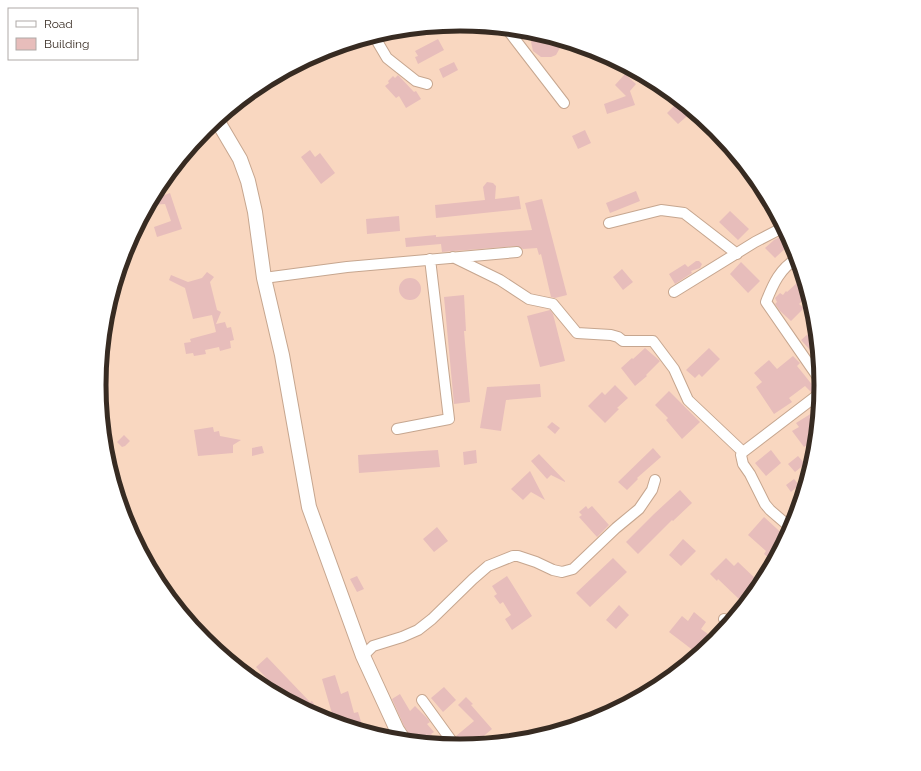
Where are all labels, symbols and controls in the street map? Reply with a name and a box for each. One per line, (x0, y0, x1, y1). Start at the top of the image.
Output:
legend (8, 8, 138, 60)
text: Road (44, 17, 73, 31)
text: Building (44, 37, 90, 51)

